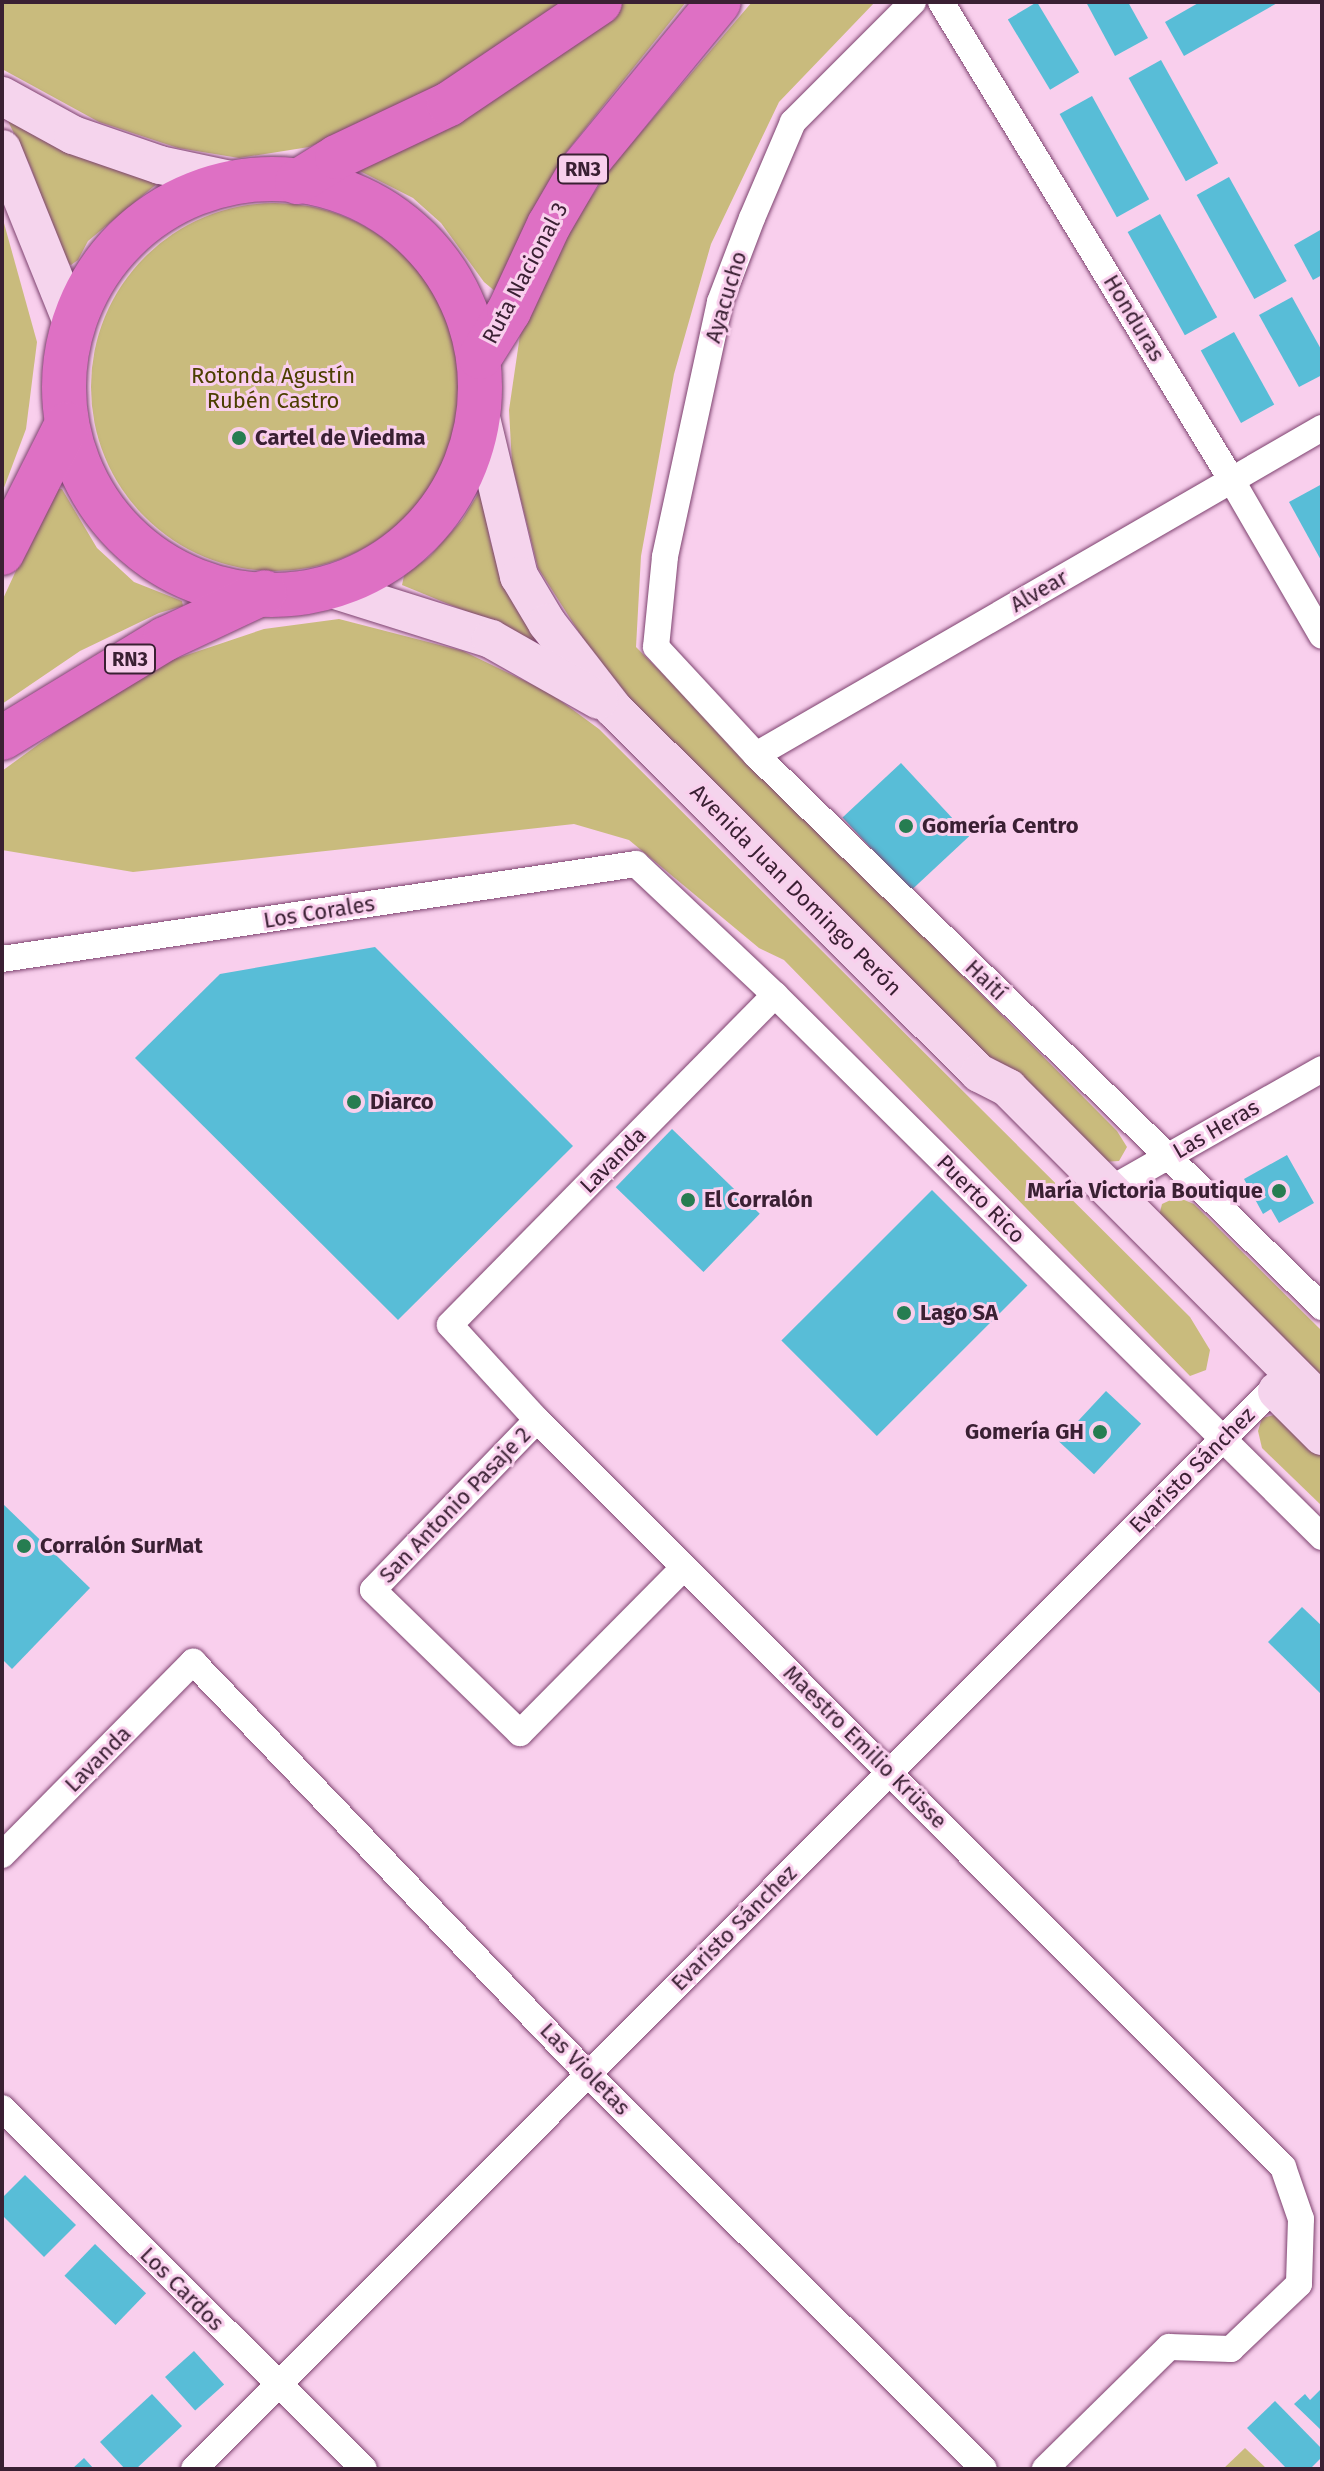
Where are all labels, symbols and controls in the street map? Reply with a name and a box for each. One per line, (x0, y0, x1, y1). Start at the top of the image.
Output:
road number: RN3 (557, 153, 609, 185)
street label: Ruta Nacional 3 (477, 198, 573, 348)
street label: Ayacucho (700, 248, 752, 346)
street label: Honduras (1098, 270, 1170, 366)
park label: Rotonda Agustín Rubén Castro (191, 362, 355, 414)
place label: Cartel de Viedma (255, 425, 426, 451)
marker: Cartel de Viedma (230, 429, 248, 447)
street label: Alvear (1006, 564, 1072, 618)
road number: RN3 (104, 643, 156, 675)
street label: Avenida Juan Domingo Perón (685, 779, 907, 1001)
place label: Gomería Centro (922, 813, 1079, 839)
marker: Gomería Centro (897, 817, 915, 835)
street label: Los Corales (262, 890, 376, 934)
street label: Haití (960, 954, 1012, 1006)
place label: Diarco (370, 1089, 434, 1115)
marker: Diarco (345, 1093, 363, 1111)
street label: Las Heras (1168, 1094, 1264, 1164)
street label: Lavanda (574, 1121, 652, 1199)
street label: Puerto Rico (931, 1149, 1031, 1249)
place label: María Victoria Boutique (1027, 1178, 1263, 1204)
marker: María Victoria Boutique (1270, 1182, 1288, 1200)
place label: El Corralón (704, 1187, 813, 1213)
marker: El Corralón (679, 1191, 697, 1209)
place label: Lago SA (920, 1300, 998, 1326)
marker: Lago SA (895, 1304, 913, 1322)
street label: Evaristo Sánchez (1124, 1402, 1260, 1538)
place label: Gomería GH (965, 1419, 1084, 1445)
street label: San Antonio Pasaje 2 (374, 1422, 536, 1588)
marker: Gomería GH (1091, 1423, 1109, 1441)
place label: Corralón SurMat (40, 1533, 203, 1559)
marker: Corralón SurMat (15, 1537, 33, 1555)
street label: Maestro Emilio Krüsse (778, 1660, 952, 1834)
street label: Lavanda (59, 1720, 137, 1798)
street label: Evaristo Sánchez (666, 1860, 802, 1996)
street label: Las Violetas (535, 2017, 635, 2121)
street label: Los Cardos (135, 2242, 229, 2336)

